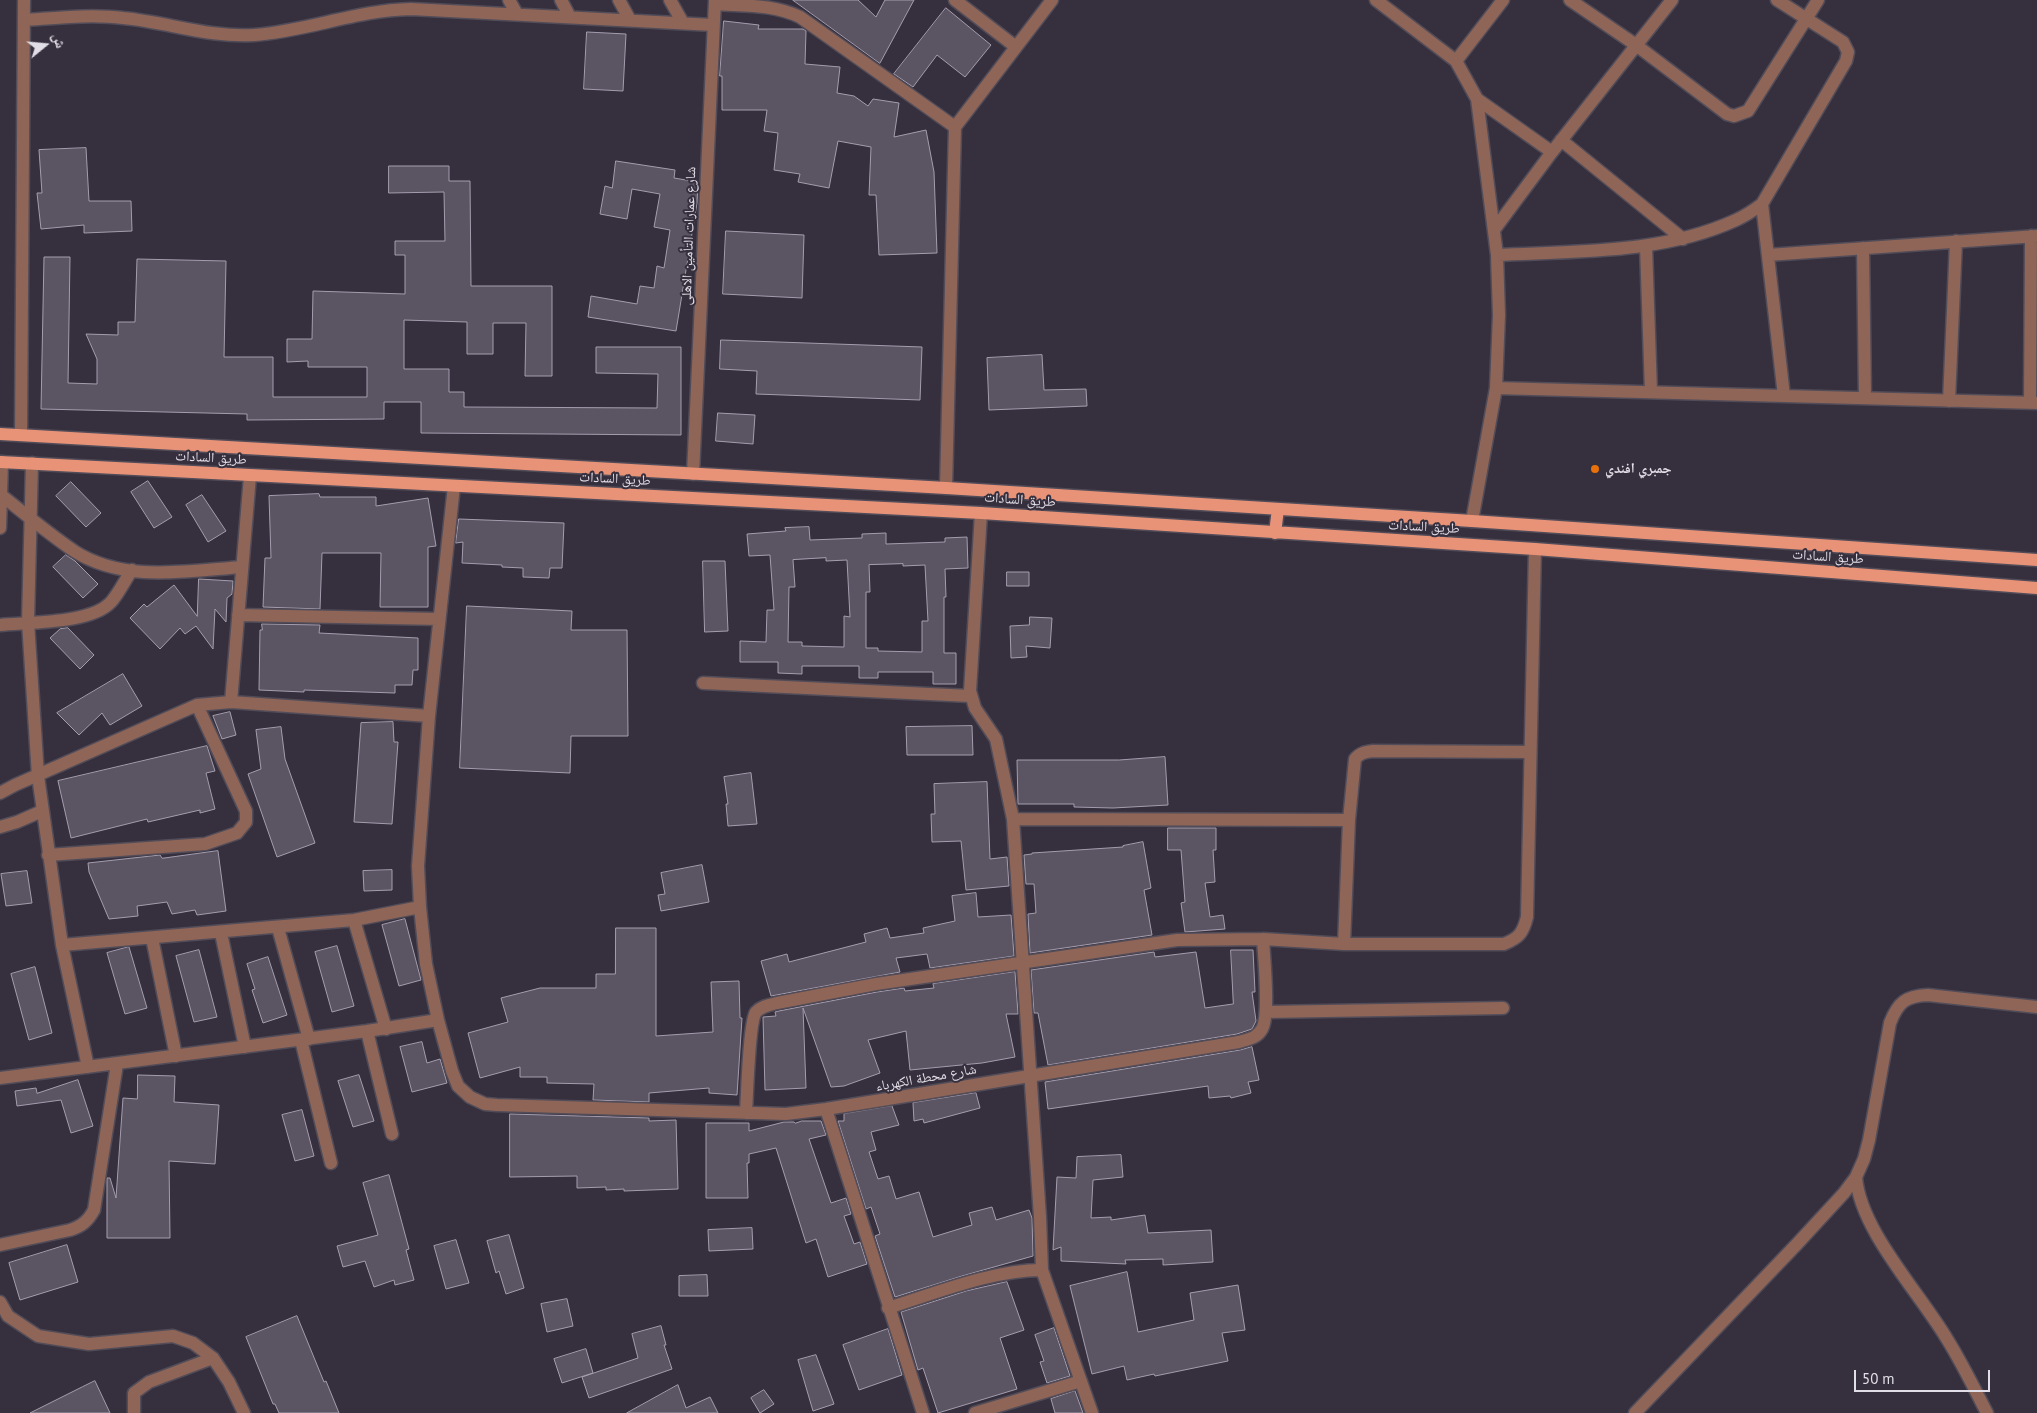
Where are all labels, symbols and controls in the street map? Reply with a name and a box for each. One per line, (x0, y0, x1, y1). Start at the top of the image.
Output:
north arrow (20, 20, 70, 70)
text: ش (49, 31, 70, 50)
street label: شارع عمارات التأمين الاهلى (678, 166, 700, 306)
street label: طريق السادات (175, 448, 247, 468)
place label: جمبري افندي (1605, 461, 1672, 477)
marker: جمبري افندي (1589, 463, 1601, 475)
street label: طريق السادات (579, 469, 651, 489)
street label: طريق السادات (984, 489, 1056, 511)
street label: طريق السادات (1388, 517, 1460, 537)
street label: طريق السادات (1792, 546, 1864, 568)
street label: شارع محطة الكهرباء (874, 1061, 978, 1095)
scale bar (1857, 1360, 1993, 1392)
text: 50 m (1862, 1369, 1895, 1388)

